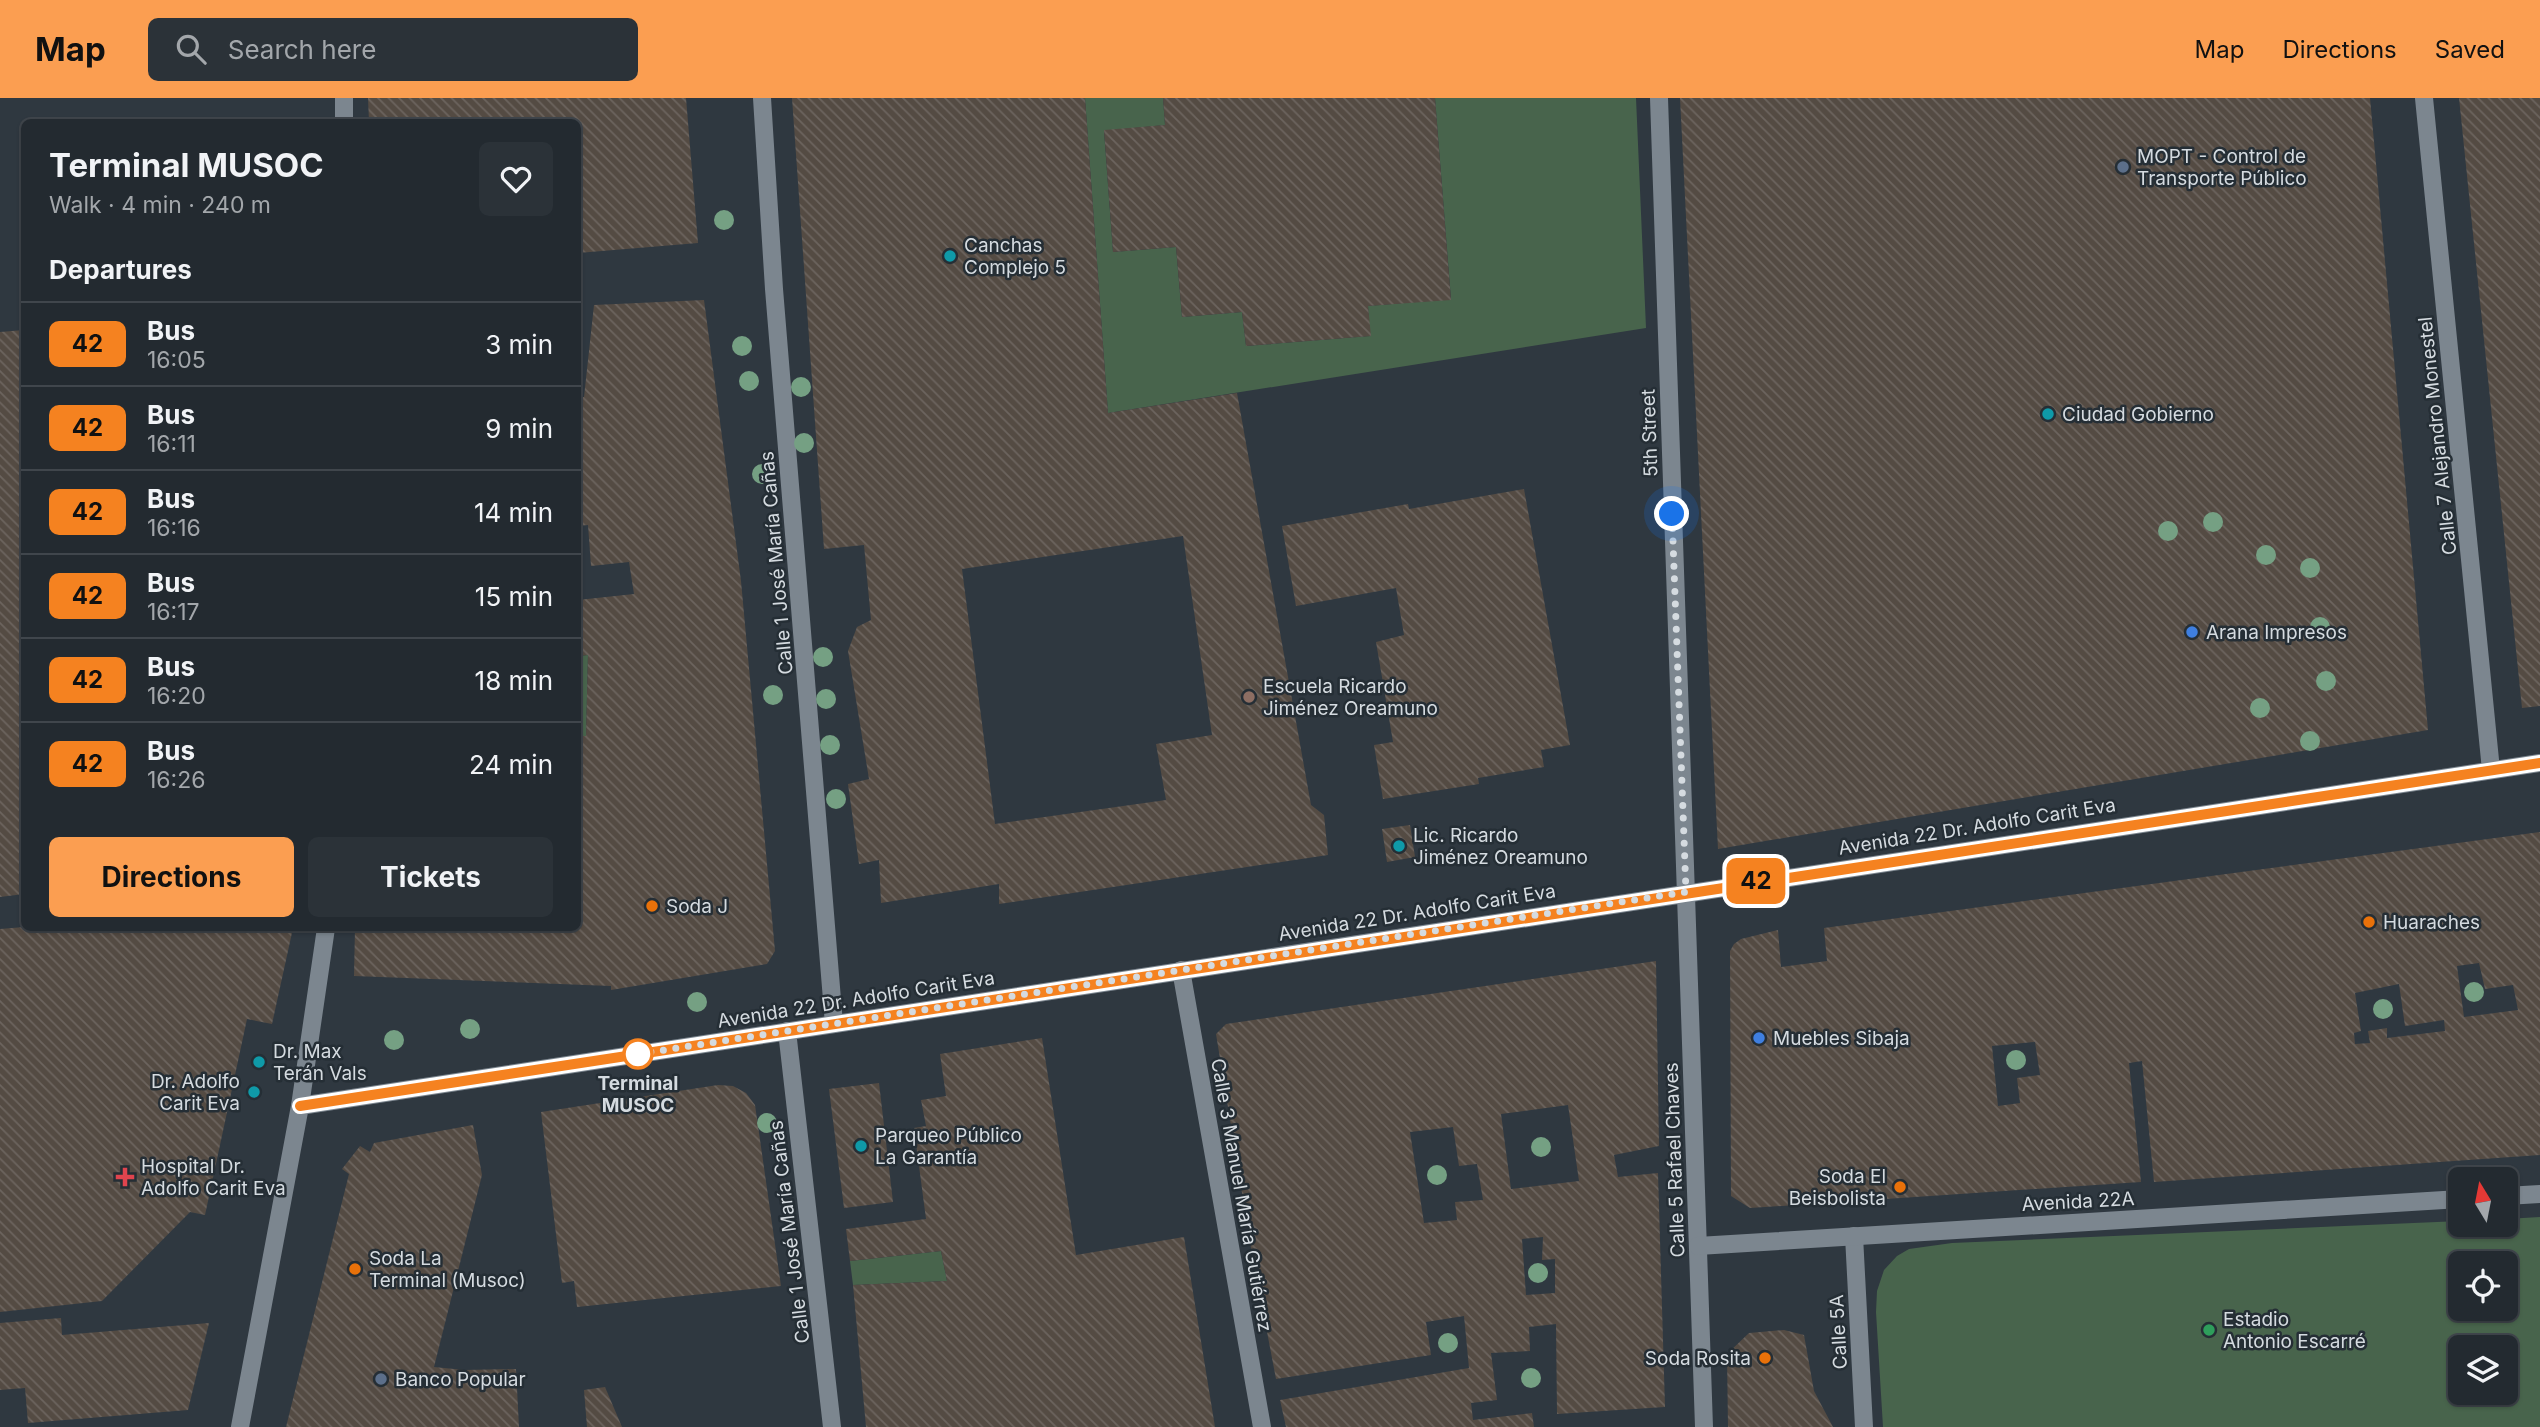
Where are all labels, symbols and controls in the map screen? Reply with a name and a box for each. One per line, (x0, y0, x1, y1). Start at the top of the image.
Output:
search box (148, 18, 638, 81)
text: Map (35, 29, 106, 69)
icon: search (172, 30, 210, 68)
text: Search here (228, 34, 376, 65)
text: Map (2195, 35, 2244, 64)
text: Directions (2282, 35, 2397, 64)
text: Saved (2435, 35, 2505, 64)
button: heart (479, 142, 553, 216)
text: Terminal MUSOC (49, 145, 324, 185)
place label: MOPT - Control de Transporte Público (2137, 145, 2307, 190)
marker: MOPT - Control de Transporte Público (2115, 159, 2131, 175)
text: Walk · 4 min · 240 m (49, 191, 271, 219)
place label: Canchas Complejo 5 (964, 234, 1066, 279)
marker: Canchas Complejo 5 (942, 248, 958, 264)
text: Departures (49, 254, 192, 285)
text: Bus (147, 315, 195, 346)
street label: Calle 7 Alejandro Monestel (2414, 316, 2461, 556)
text: 42 (72, 329, 103, 358)
text: 3 min (485, 329, 553, 360)
text: 16:05 (147, 346, 206, 374)
street label: 5th Street (1636, 389, 1663, 477)
text: Bus (147, 399, 195, 430)
place label: Ciudad Gobierno (2062, 403, 2214, 426)
marker: Ciudad Gobierno (2040, 406, 2056, 422)
text: 42 (72, 413, 103, 442)
text: 9 min (485, 413, 553, 444)
text: 16:11 (147, 430, 196, 458)
street label: Calle 1 José María Cañas (755, 450, 798, 676)
text: Bus (147, 483, 195, 514)
your location (1654, 496, 1689, 531)
text: 42 (72, 497, 103, 526)
text: 14 min (474, 497, 553, 528)
text: 16:16 (147, 514, 201, 542)
text: Bus (147, 567, 195, 598)
text: 42 (72, 581, 103, 610)
text: 15 min (475, 581, 553, 612)
text: 16:17 (147, 598, 200, 626)
place label: Arana Impresos (2206, 621, 2347, 644)
marker: Arana Impresos (2184, 624, 2200, 640)
text: Bus (147, 651, 195, 682)
text: 42 (72, 665, 103, 694)
text: 18 min (475, 665, 553, 696)
place label: Escuela Ricardo Jiménez Oreamuno (1263, 675, 1438, 720)
text: 16:20 (147, 682, 206, 710)
marker: Escuela Ricardo Jiménez Oreamuno (1241, 689, 1257, 705)
text: Bus (147, 735, 195, 766)
text: 42 (72, 749, 103, 778)
text: 24 min (469, 749, 553, 780)
text: 16:26 (147, 766, 206, 794)
street label: Avenida 22 Dr. Adolfo Carit Eva (1837, 793, 2117, 860)
place label: Lic. Ricardo Jiménez Oreamuno (1413, 824, 1588, 869)
button: Directions (49, 837, 294, 917)
button: Tickets (308, 837, 553, 917)
marker: Lic. Ricardo Jiménez Oreamuno (1391, 838, 1407, 854)
line badge: 42 (1724, 858, 1788, 904)
text: 42 (1740, 866, 1772, 895)
street label: Avenida 22 Dr. Adolfo Carit Eva (1277, 879, 1557, 946)
place label: Soda J (666, 895, 728, 918)
marker: Soda J (644, 898, 660, 914)
place label: Huaraches (2383, 911, 2480, 934)
marker: Huaraches (2361, 914, 2377, 930)
street label: Avenida 22 Dr. Adolfo Carit Eva (716, 966, 996, 1033)
place label: Muebles Sibaja (1773, 1027, 1910, 1050)
marker: Muebles Sibaja (1751, 1030, 1767, 1046)
marker: Terminal MUSOC (623, 1039, 653, 1069)
place label: Dr. Max Terán Vals (273, 1040, 367, 1085)
marker: Dr. Max Terán Vals (251, 1054, 267, 1070)
street label: Calle 3 Manuel María Gutiérrez (1206, 1057, 1277, 1334)
street label: Calle 5 Rafael Chaves (1660, 1062, 1689, 1258)
place label: Dr. Adolfo Carit Eva (151, 1070, 240, 1115)
place label: Terminal MUSOC (598, 1072, 678, 1117)
marker: Dr. Adolfo Carit Eva (246, 1084, 262, 1100)
street label: Calle 1 José María Cañas (764, 1119, 815, 1345)
place label: Parqueo Público La Garantía (875, 1124, 1022, 1169)
marker: Parqueo Público La Garantía (853, 1138, 869, 1154)
place label: Hospital Dr. Adolfo Carit Eva (141, 1155, 286, 1200)
place label: Soda El Beisbolista (1789, 1165, 1886, 1210)
marker: Hospital Dr. Adolfo Carit Eva (115, 1167, 135, 1187)
north arrow (2448, 1167, 2518, 1237)
map controls (2448, 1167, 2518, 1405)
marker: Soda El Beisbolista (1892, 1179, 1908, 1195)
street label: Avenida 22A (2021, 1187, 2135, 1216)
place label: Soda La Terminal (Musoc) (369, 1247, 526, 1292)
button: locate (2448, 1251, 2518, 1321)
marker: Soda La Terminal (Musoc) (347, 1261, 363, 1277)
street label: Calle 5A (1825, 1294, 1852, 1370)
place label: Estadio Antonio Escarré (2223, 1308, 2366, 1353)
marker: Estadio Antonio Escarré (2201, 1322, 2217, 1338)
button: layers (2448, 1335, 2518, 1405)
place label: Soda Rosita (1645, 1347, 1751, 1370)
marker: Soda Rosita (1757, 1350, 1773, 1366)
place label: Banco Popular (395, 1368, 526, 1391)
marker: Banco Popular (373, 1371, 389, 1387)

